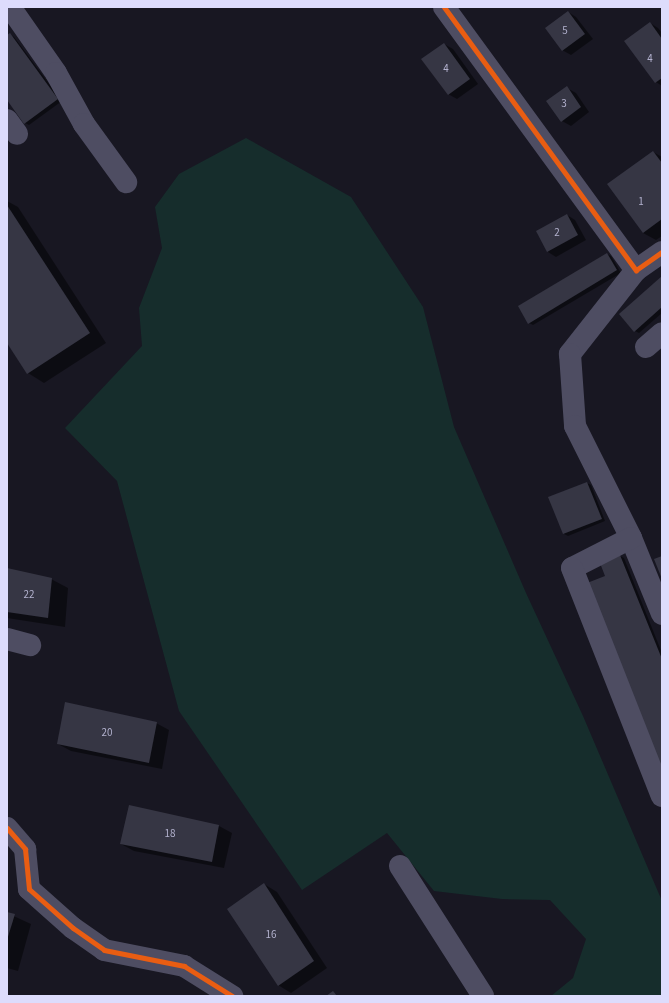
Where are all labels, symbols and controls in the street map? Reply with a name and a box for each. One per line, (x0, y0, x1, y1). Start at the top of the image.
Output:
house number: 5 (562, 24, 568, 38)
house number: 4 (647, 52, 653, 66)
house number: 4 (443, 62, 449, 76)
house number: 3 (561, 97, 567, 111)
house number: 1 (638, 195, 644, 209)
house number: 2 (554, 226, 560, 240)
house number: 22 (24, 588, 34, 602)
house number: 20 (102, 726, 112, 740)
house number: 18 (165, 827, 175, 841)
house number: 16 (266, 928, 276, 942)

